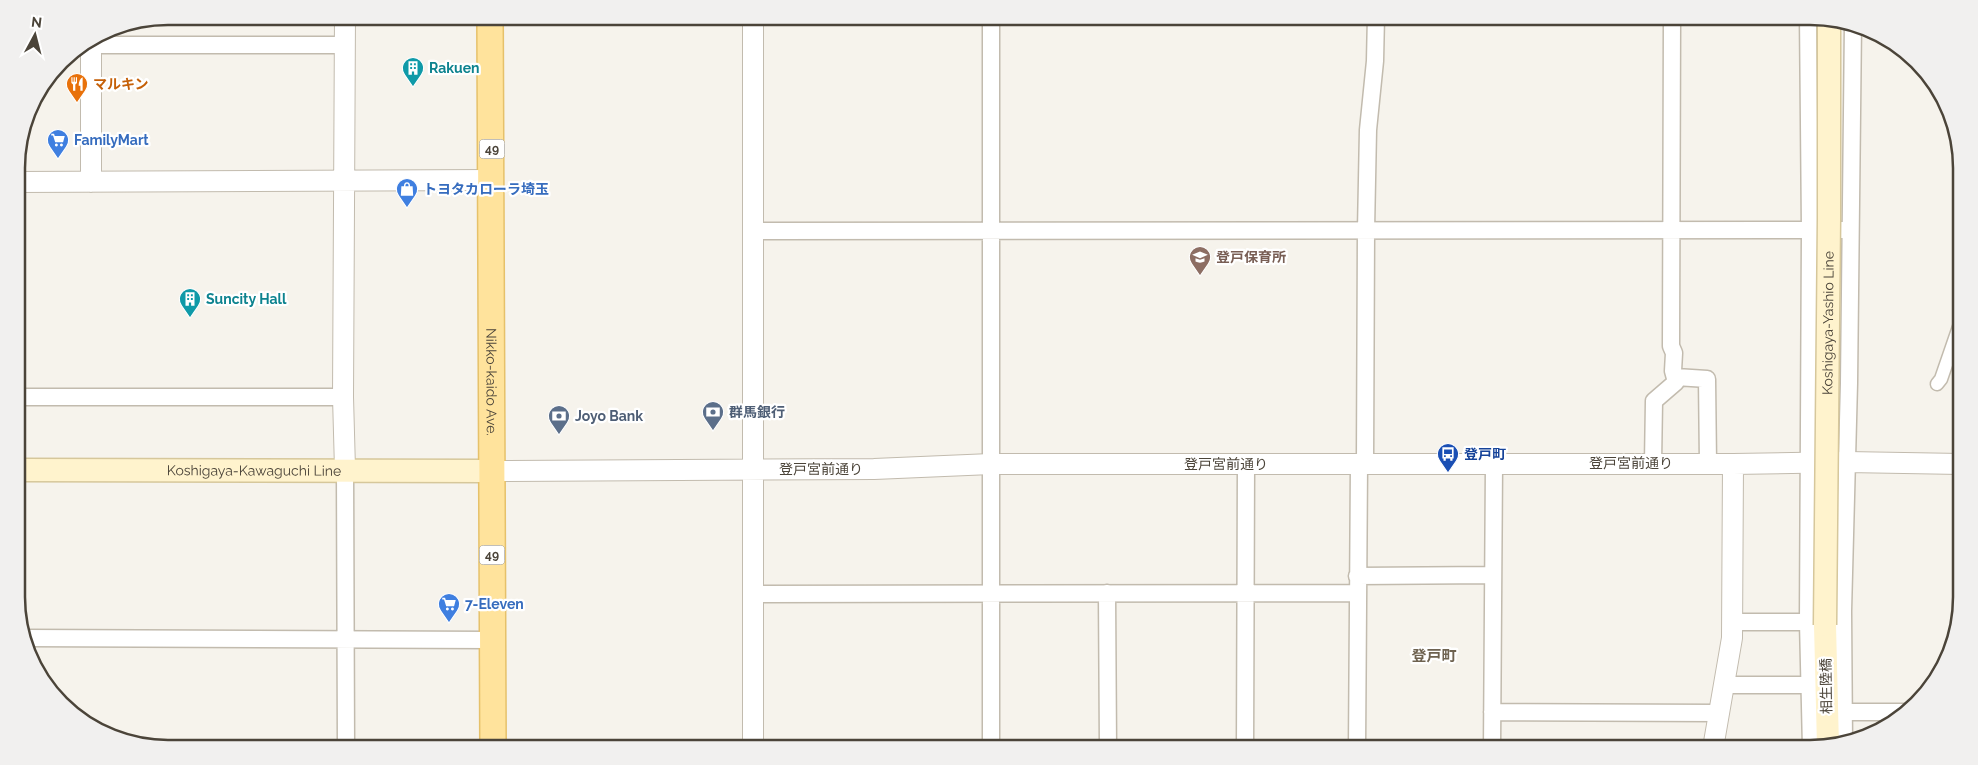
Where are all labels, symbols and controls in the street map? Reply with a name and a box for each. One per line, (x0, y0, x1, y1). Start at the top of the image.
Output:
north arrow (10, 10, 60, 60)
text: N (30, 14, 43, 31)
building icon: Rakuen (401, 56, 425, 87)
place label: Rakuen (429, 60, 480, 76)
restaurant icon: マルキン (65, 72, 89, 103)
place label: マルキン (93, 76, 149, 92)
supermarket icon: FamilyMart (46, 128, 70, 159)
place label: FamilyMart (74, 132, 149, 148)
road number: 49 (480, 140, 504, 158)
shop icon: トヨタカローラ埼玉 (395, 177, 419, 208)
place label: トヨタカローラ埼玉 (423, 181, 549, 197)
school or university icon: 登戸保育所 (1188, 245, 1212, 276)
place label: 登戸保育所 (1216, 249, 1286, 265)
street label: Koshigaya-Yashio Line (1819, 251, 1837, 395)
building icon: Suncity Hall (178, 287, 202, 318)
place label: Suncity Hall (206, 291, 287, 307)
street label: Nikko-kaido Ave. (483, 328, 500, 436)
bank icon: 群馬銀行 (701, 400, 725, 431)
bank icon: Joyo Bank (547, 404, 571, 435)
place label: 群馬銀行 (729, 404, 785, 420)
place label: Joyo Bank (575, 408, 643, 424)
bus stop icon: 登戸町 (1436, 442, 1460, 473)
place label: 登戸町 (1464, 446, 1506, 462)
street label: 登戸宮前通り (1589, 455, 1673, 471)
street label: 登戸宮前通り (1184, 456, 1268, 472)
street label: 登戸宮前通り (779, 461, 863, 477)
street label: Koshigaya-Kawaguchi Line (167, 462, 341, 479)
road number: 49 (480, 546, 504, 564)
supermarket icon: 7-Eleven (437, 592, 461, 623)
place label: 7-Eleven (465, 596, 524, 612)
district label: 登戸町 (1411, 647, 1457, 665)
street label: 相生陸橋 (1818, 658, 1834, 714)

